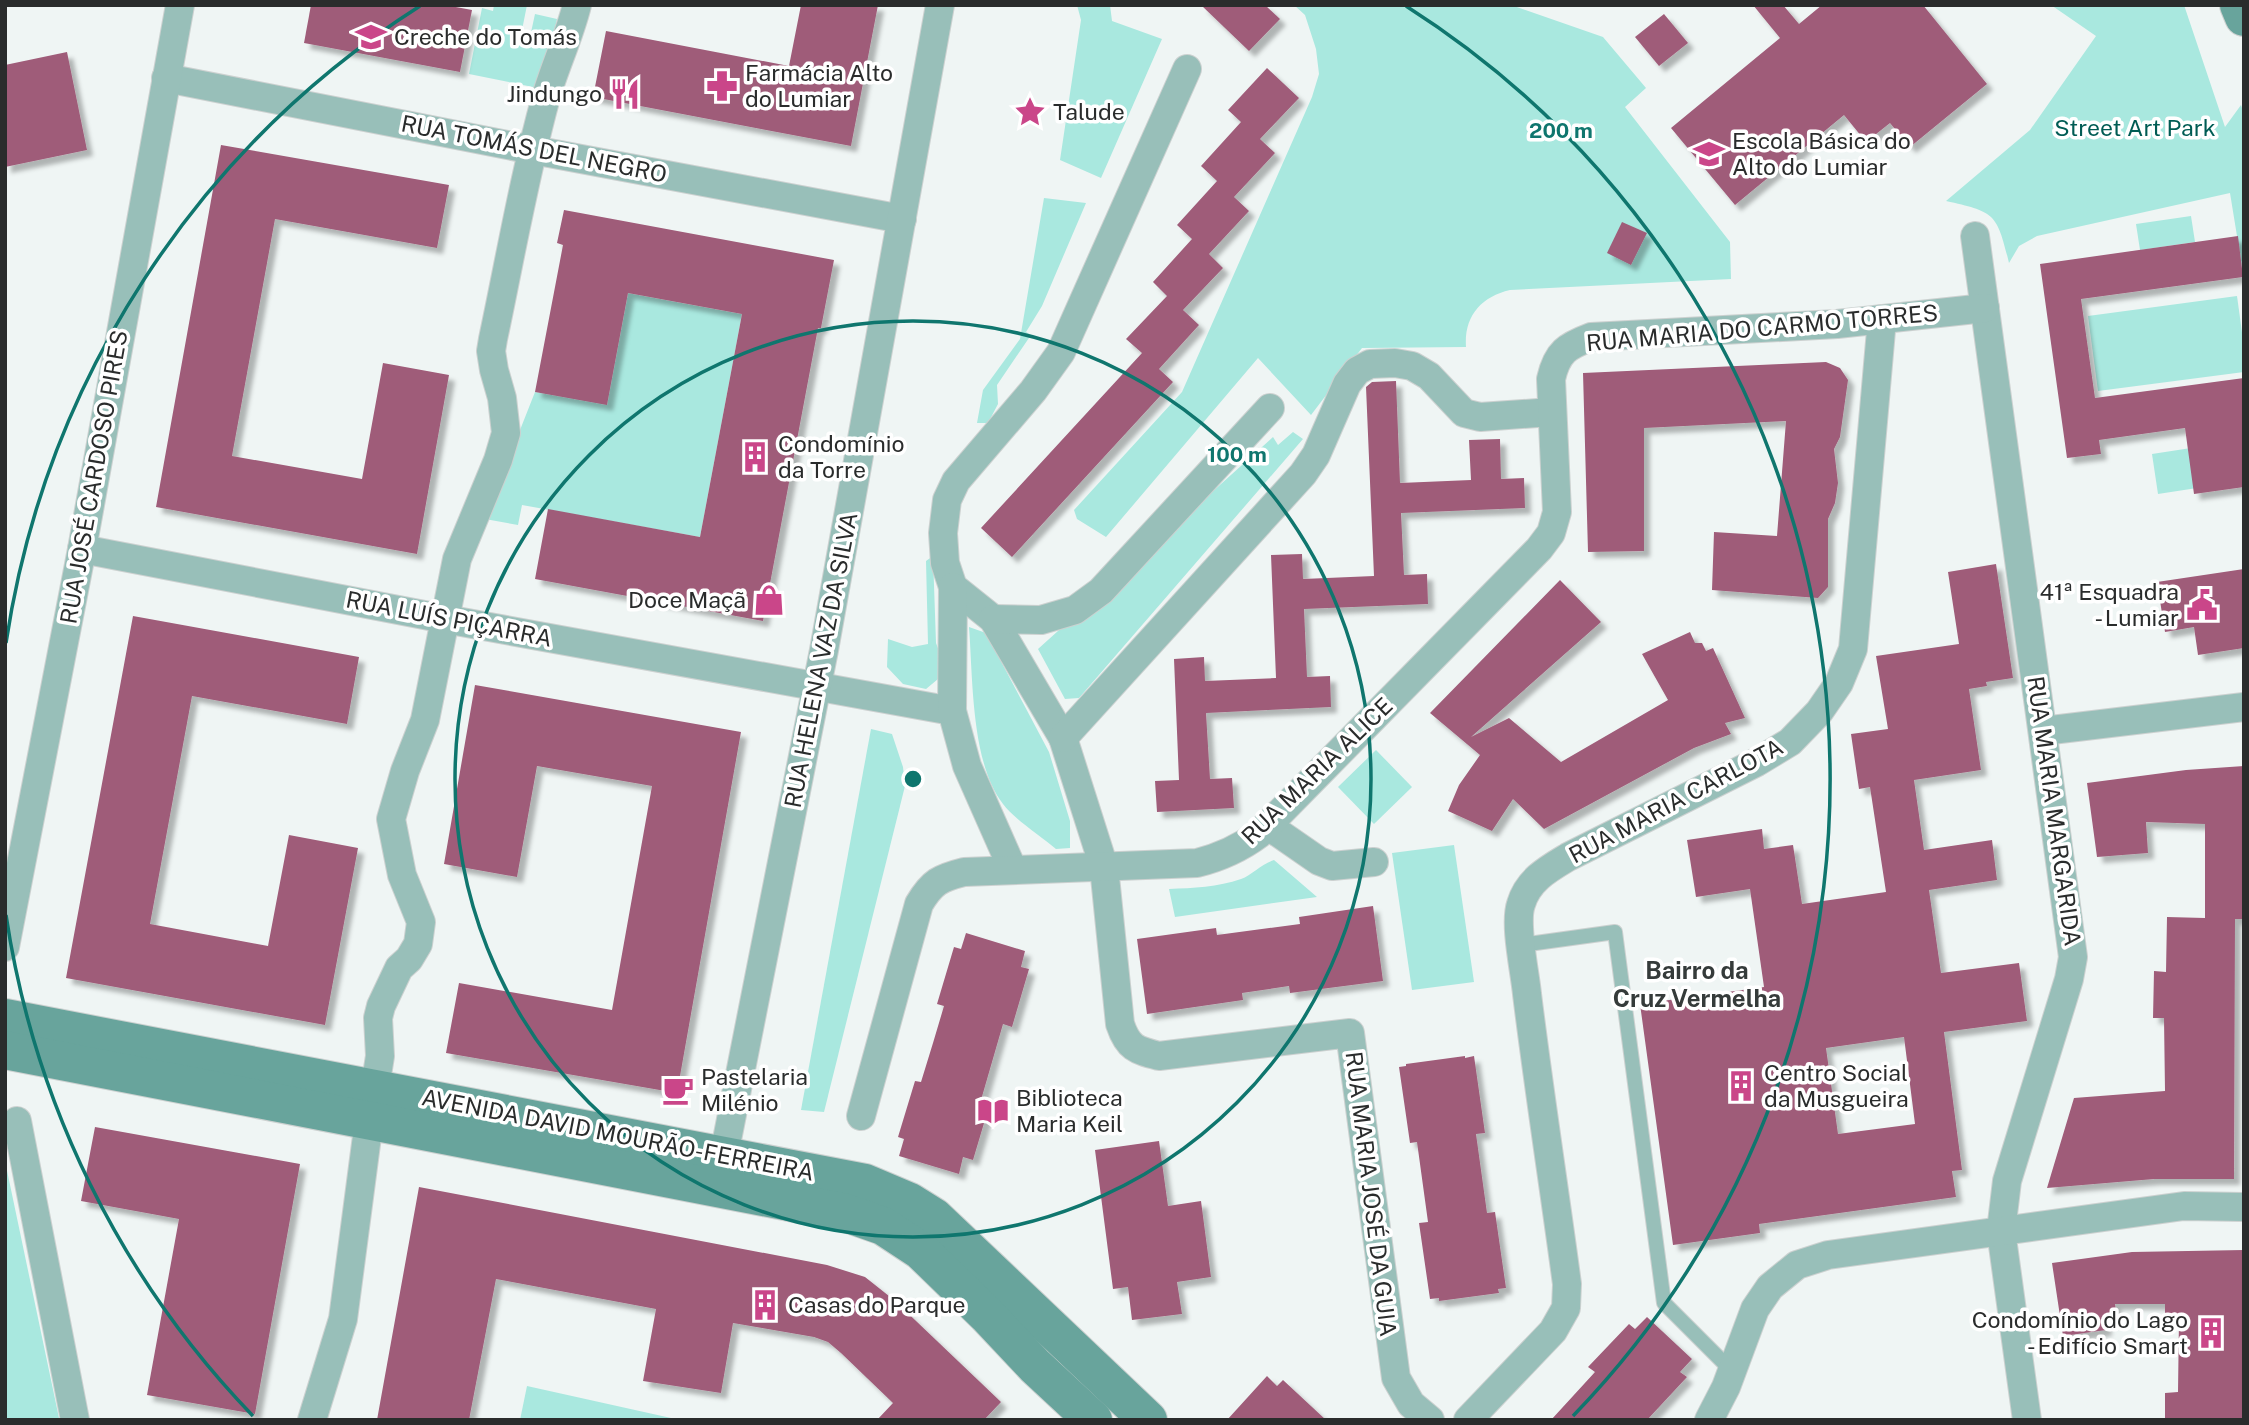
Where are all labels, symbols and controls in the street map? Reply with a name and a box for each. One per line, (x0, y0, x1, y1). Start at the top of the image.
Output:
school or university icon: Creche do Tomás (354, 20, 388, 54)
place label: Creche do Tomás (394, 23, 577, 50)
place label: Farmácia Alto do Lumiar (745, 59, 893, 112)
pharmacy icon: Farmácia Alto do Lumiar (705, 69, 739, 103)
restaurant icon: Jindungo (608, 77, 642, 111)
place label: Jindungo (507, 80, 602, 107)
place icon: Talude (1013, 95, 1047, 129)
place label: Talude (1053, 98, 1125, 125)
street label: RUA TOMÁS DEL NEGRO (399, 109, 669, 188)
park label: Street Art Park (2054, 114, 2216, 141)
text: 200 m (1529, 118, 1593, 143)
place label: Escola Básica do Alto do Lumiar (1732, 127, 1911, 180)
school or university icon: Escola Básica do Alto do Lumiar (1692, 137, 1726, 171)
street label: RUA MARIA DO CARMO TORRES (1585, 299, 1939, 356)
street label: RUA JOSÉ CARDOSO PIRES (54, 328, 133, 626)
place label: Condomínio da Torre (778, 430, 904, 483)
building icon: Condomínio da Torre (738, 440, 772, 474)
text: 100 m (1207, 442, 1267, 467)
street label: RUA HELENA VAZ DA SILVA (779, 510, 862, 810)
place label: 41ª Esquadra - Lumiar (2040, 578, 2179, 631)
shop icon: Doce Maçã (752, 583, 786, 617)
street label: RUA LUÍS PIÇARRA (344, 585, 554, 652)
place label: Doce Maçã (628, 586, 746, 613)
public building icon: 41ª Esquadra - Lumiar (2185, 588, 2219, 622)
street label: RUA MARIA MARGARIDA (2022, 674, 2087, 948)
street label: RUA MARIA ALICE (1236, 692, 1398, 850)
street label: RUA MARIA CARLOTA (1564, 733, 1787, 868)
centre of rings (901, 767, 925, 791)
district label: Bairro da Cruz Vermelha (1613, 956, 1781, 1012)
street label: RUA MARIA JOSÉ DA GUIA (1341, 1050, 1402, 1338)
place label: Centro Social da Musgueira (1764, 1059, 1909, 1112)
place label: Pastelaria Milénio (701, 1063, 808, 1116)
building icon: Centro Social da Musgueira (1724, 1069, 1758, 1103)
cafe icon: Pastelaria Milénio (661, 1073, 695, 1107)
street label: AVENIDA DAVID MOURÃO-FERREIRA (420, 1083, 817, 1186)
place label: Biblioteca Maria Keil (1016, 1084, 1123, 1137)
library icon: Biblioteca Maria Keil (976, 1094, 1010, 1128)
building icon: Casas do Parque (748, 1288, 782, 1322)
place label: Casas do Parque (788, 1291, 966, 1318)
place label: Condomínio do Lago - Edifício Smart (1972, 1306, 2188, 1359)
building icon: Condomínio do Lago - Edifício Smart (2194, 1316, 2228, 1350)

